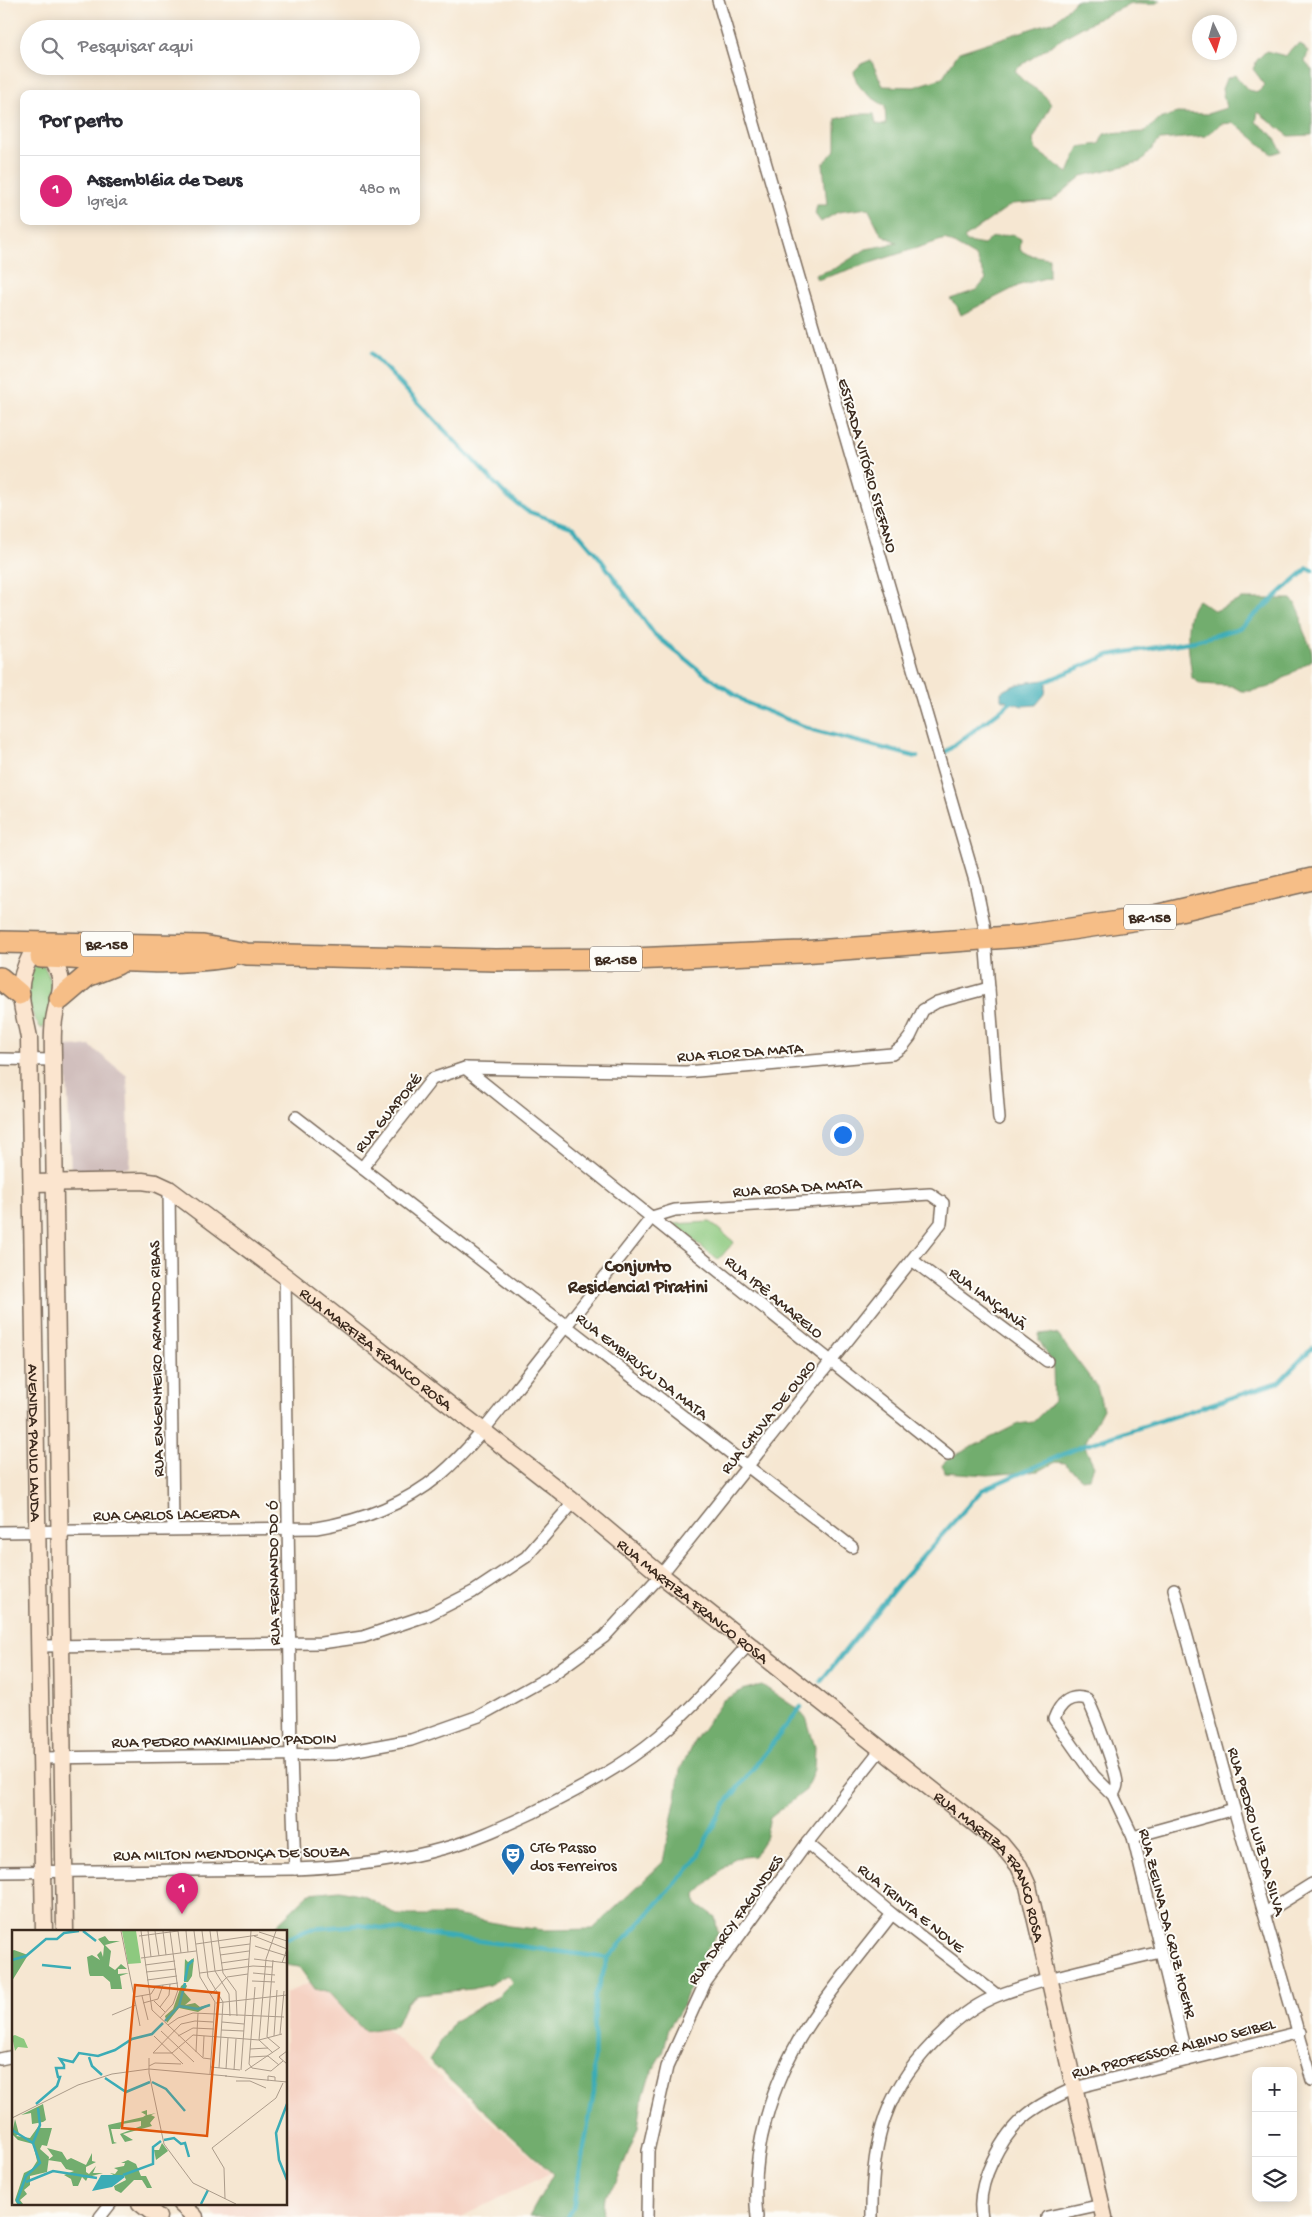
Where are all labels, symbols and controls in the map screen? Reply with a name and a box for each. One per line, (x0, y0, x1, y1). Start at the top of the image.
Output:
north arrow (1192, 15, 1237, 60)
search box (20, 20, 420, 75)
icon: search (38, 34, 66, 62)
text: Pesquisar aqui (78, 36, 193, 59)
text: Por perto (40, 110, 123, 135)
text: Assembléia de Deus (87, 170, 242, 193)
text: 1 (53, 181, 59, 200)
text: 480 m (359, 181, 400, 200)
text: Igreja (87, 193, 127, 212)
street label: ESTRADA VITÓRIO STEFANO (832, 377, 900, 556)
road number: BR-158 (1124, 904, 1176, 930)
road number: BR-158 (81, 932, 133, 956)
road number: BR-158 (590, 946, 642, 972)
street label: RUA FLOR DA MATA (676, 1040, 806, 1068)
street label: RUA GUAPORÉ (352, 1070, 428, 1158)
your location (830, 1122, 856, 1148)
street label: RUA ROSA DA MATA (732, 1175, 864, 1203)
street label: RUA ENGENHEIRO ARMANDO RIBAS (147, 1240, 170, 1477)
street label: RUA IPÊ AMARELO (720, 1252, 827, 1344)
district label: Conjunto Residencial Piratini (567, 1257, 708, 1299)
street label: RUA IANÇANÃ (944, 1264, 1031, 1336)
street label: RUA MARFIZA FRANCO ROSA (294, 1285, 456, 1417)
street label: RUA EMBIRUÇU DA MATA (571, 1310, 712, 1426)
street label: RUA CHUVA DE OURO (718, 1357, 822, 1479)
street label: AVENIDA PAULO LAUDA (21, 1364, 43, 1523)
street label: RUA FERNANDO DO Ó (265, 1500, 286, 1646)
street label: RUA CARLOS LACERDA (93, 1506, 241, 1527)
street label: RUA MARFIZA FRANCO ROSA (612, 1536, 772, 1670)
street label: RUA PEDRO MAXIMILIANO PADOIN (111, 1731, 337, 1754)
street label: RUA PEDRO LUIZ DA SILVA (1222, 1746, 1288, 1920)
street label: RUA MARFIZA FRANCO ROSA (929, 1788, 1047, 1946)
street label: RUA ZELINA DA CRUZ HOEHR (1133, 1827, 1199, 2021)
place label: CTG Passo dos Ferreiros (530, 1840, 618, 1877)
theatre icon: CTG Passo dos Ferreiros (500, 1842, 526, 1876)
street label: RUA MILTON MENDONÇA DE SOUZA (113, 1844, 351, 1867)
street label: RUA DARCY FAGUNDES (685, 1852, 789, 1990)
street label: RUA TRINTA E NOVE (853, 1861, 968, 1959)
pin: 1 (166, 1873, 198, 1914)
inset map (12, 1930, 288, 2204)
street label: RUA PROFESSOR ALBINO SEIBEL (1070, 2016, 1279, 2085)
map controls (1252, 2067, 1297, 2202)
button: + (1252, 2067, 1297, 2112)
button: − (1252, 2112, 1297, 2157)
button: layers (1252, 2157, 1297, 2202)

